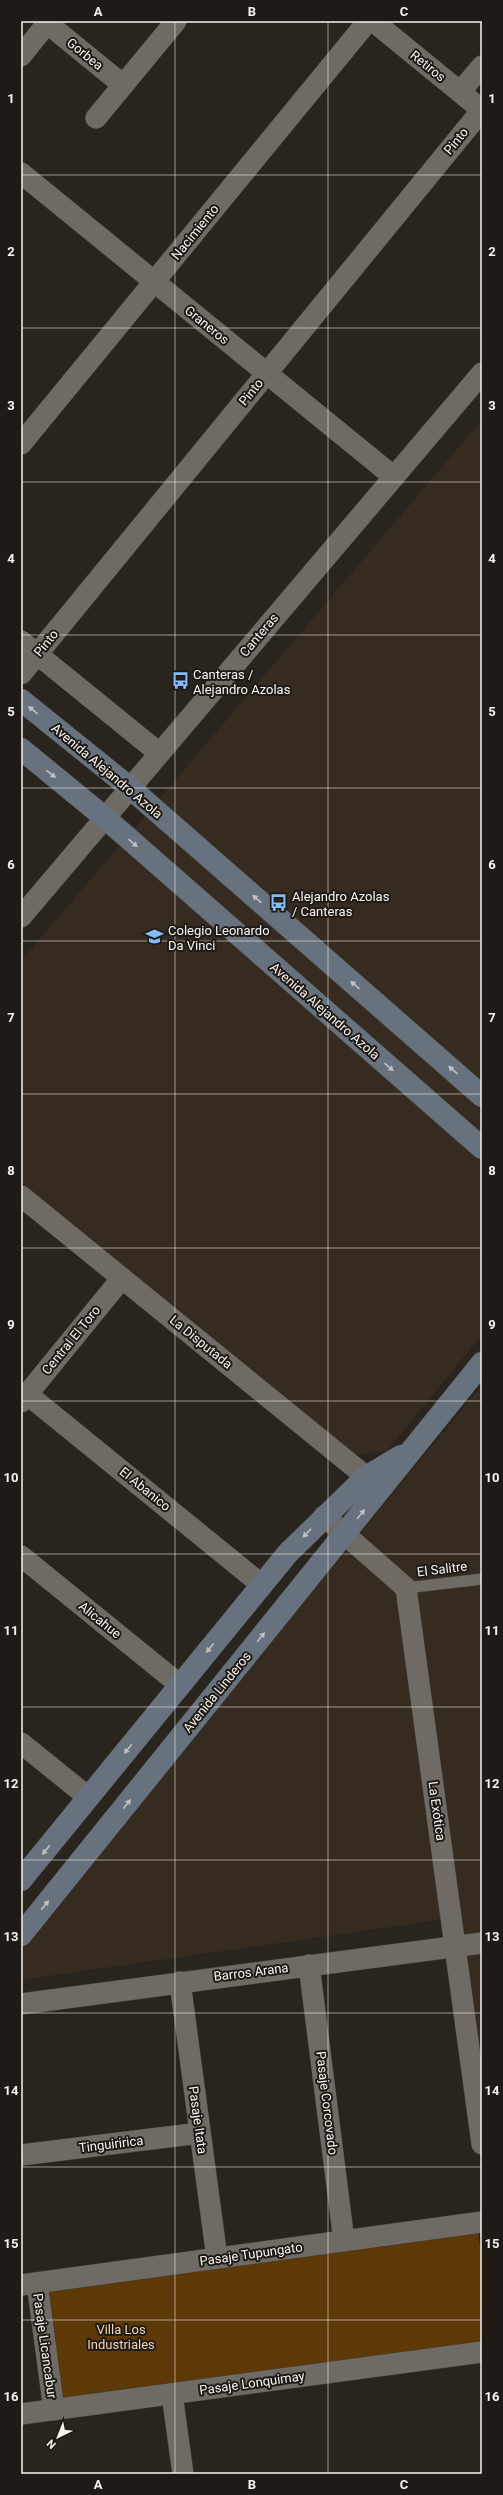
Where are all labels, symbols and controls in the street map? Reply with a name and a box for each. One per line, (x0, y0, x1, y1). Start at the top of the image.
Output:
text: A (94, 4, 103, 19)
text: B (248, 4, 256, 19)
text: C (400, 4, 409, 19)
street label: Gorbea (64, 35, 106, 73)
street label: Retiros (407, 47, 449, 85)
text: 1 (7, 91, 15, 106)
text: 1 (488, 91, 496, 106)
street label: Pinto (441, 125, 471, 157)
street label: Nacimiento (168, 201, 222, 263)
text: 2 (7, 244, 15, 259)
text: 2 (488, 244, 496, 259)
street label: Graneros (182, 303, 232, 348)
street label: Pinto (236, 376, 266, 408)
text: 3 (7, 398, 15, 413)
text: 3 (488, 398, 496, 413)
text: 4 (7, 551, 15, 566)
text: 4 (488, 551, 496, 566)
street label: Canteras (237, 610, 282, 660)
street label: Pinto (31, 627, 61, 659)
place label: Canteras / Alejandro Azolas (193, 667, 291, 697)
bus stop icon: Canteras / Alejandro Azolas (170, 671, 190, 691)
text: 5 (7, 704, 15, 719)
text: 5 (488, 704, 496, 719)
one-way arrow (28, 706, 39, 714)
street label: Avenida Alejandro Azola (49, 720, 165, 822)
one-way arrow (46, 770, 57, 779)
one-way arrow (129, 838, 138, 847)
text: 6 (7, 857, 15, 872)
text: 6 (488, 857, 496, 872)
place label: Alejandro Azolas / Canteras (292, 889, 390, 919)
bus stop icon: Alejandro Azolas / Canteras (269, 893, 289, 913)
one-way arrow (252, 894, 262, 904)
place label: Colegio Leonardo Da Vinci (168, 923, 270, 953)
school or university icon: Colegio Leonardo Da Vinci (145, 927, 165, 947)
street label: Avenida Alejandro Azola (267, 959, 383, 1063)
one-way arrow (350, 980, 360, 989)
text: 7 (7, 1010, 15, 1025)
text: 7 (488, 1010, 496, 1025)
one-way arrow (385, 1062, 394, 1071)
one-way arrow (447, 1066, 458, 1075)
text: 8 (7, 1163, 15, 1178)
text: 8 (488, 1163, 496, 1178)
street label: Central El Toro (39, 1303, 103, 1377)
street label: La Disputada (167, 1312, 235, 1372)
text: 9 (7, 1317, 15, 1332)
text: 9 (488, 1317, 496, 1332)
street label: El Abanico (117, 1464, 173, 1514)
text: 10 (4, 1470, 18, 1485)
text: 10 (485, 1470, 499, 1485)
one-way arrow (356, 1509, 365, 1519)
one-way arrow (302, 1528, 312, 1538)
street label: El Salitre (416, 1558, 468, 1580)
street label: Alicahue (76, 1598, 124, 1642)
text: 11 (4, 1623, 18, 1638)
text: 11 (485, 1623, 499, 1638)
one-way arrow (257, 1632, 266, 1642)
one-way arrow (205, 1643, 214, 1654)
street label: Avenida Linderos (180, 1649, 254, 1735)
one-way arrow (123, 1744, 132, 1755)
text: 12 (4, 1776, 18, 1791)
text: 12 (485, 1776, 499, 1791)
street label: La Exótica (425, 1780, 449, 1842)
one-way arrow (123, 1798, 131, 1809)
one-way arrow (41, 1844, 50, 1855)
one-way arrow (41, 1899, 50, 1910)
text: 13 (4, 1929, 18, 1944)
text: 13 (485, 1929, 499, 1944)
street label: Barros Arana (213, 1960, 289, 1984)
street label: Pasaje Corcovado (313, 2050, 341, 2156)
text: 14 (4, 2083, 19, 2098)
text: 14 (485, 2083, 500, 2098)
street label: Pasaje Itata (186, 2085, 210, 2155)
street label: Tinguiririca (78, 2133, 144, 2155)
text: 15 (4, 2236, 18, 2251)
text: 15 (485, 2236, 499, 2251)
street label: Pasaje Tupungato (199, 2239, 303, 2269)
street label: Pasaje Licancabur (30, 2292, 60, 2400)
park label: Villa Los Industriales (87, 2322, 155, 2352)
street label: Pasaje Lonquimay (198, 2368, 306, 2398)
text: 16 (4, 2389, 19, 2404)
text: 16 (485, 2389, 500, 2404)
north arrow (38, 2417, 78, 2457)
text: N (44, 2436, 59, 2451)
text: A (94, 2477, 103, 2492)
text: B (248, 2477, 256, 2492)
text: C (400, 2477, 409, 2492)

